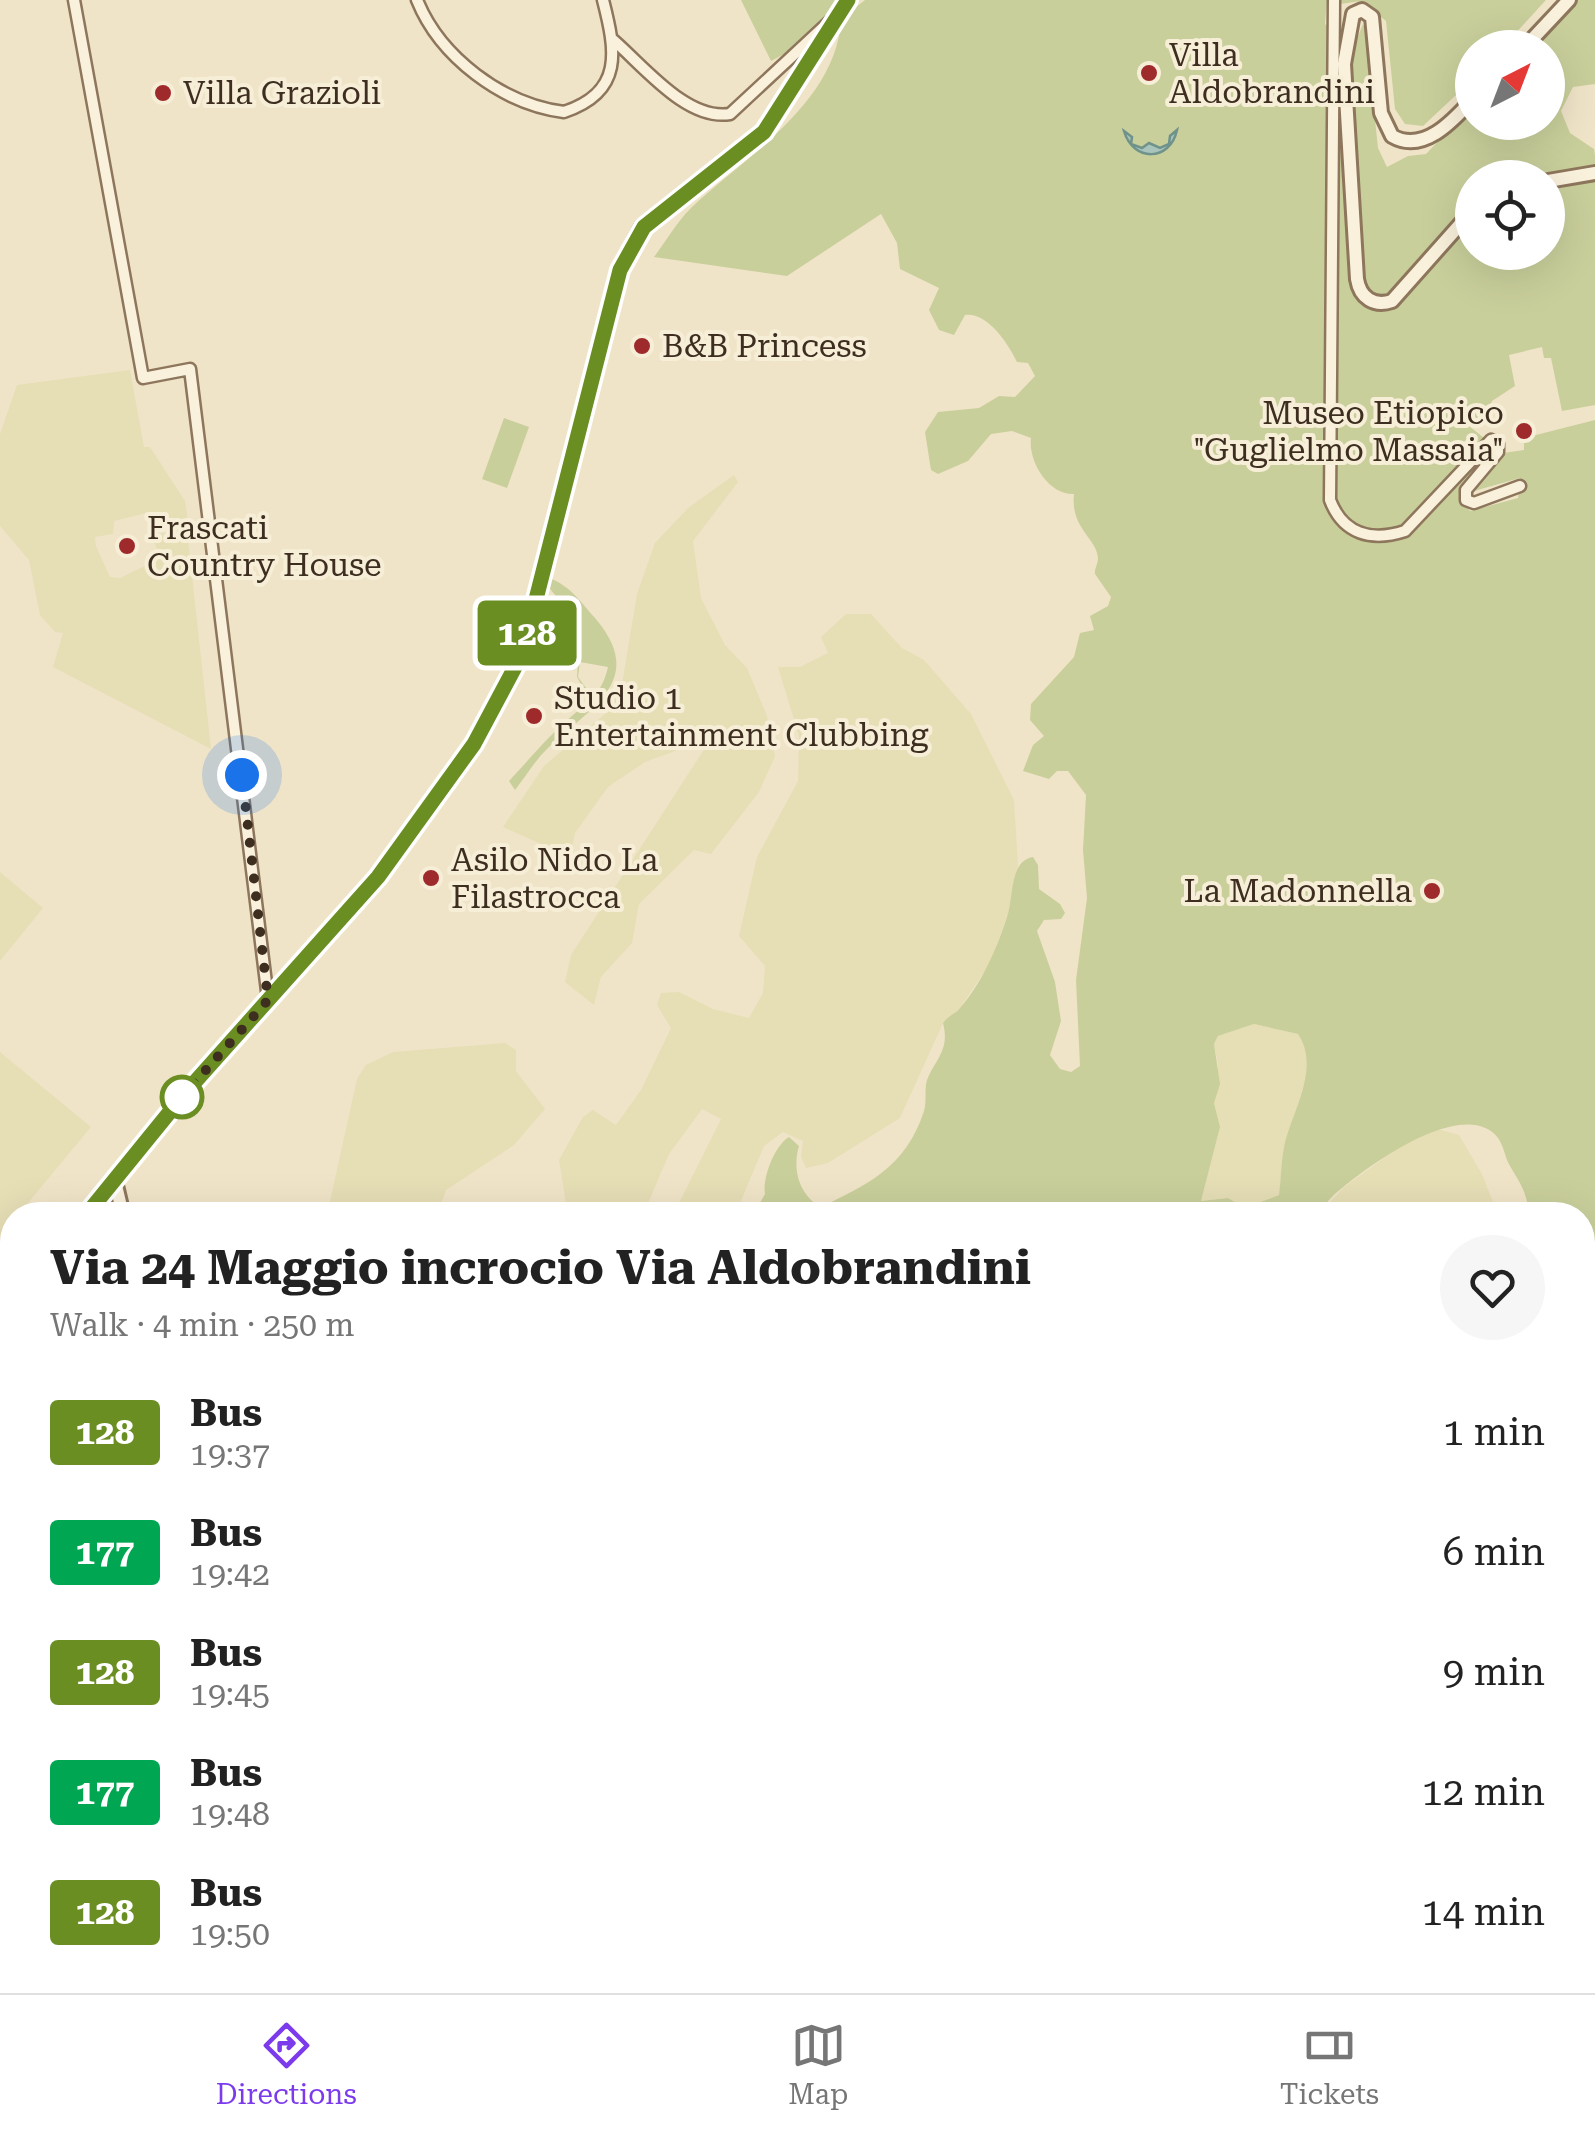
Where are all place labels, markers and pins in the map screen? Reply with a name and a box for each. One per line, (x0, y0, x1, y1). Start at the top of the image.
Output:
place label: Villa Aldobrandini (1169, 36, 1375, 111)
marker: Villa Aldobrandini (1138, 62, 1160, 84)
place label: Villa Grazioli (183, 74, 381, 112)
marker: Villa Grazioli (152, 82, 174, 104)
place label: B&B Princess (662, 327, 867, 365)
marker: B&B Princess (631, 335, 653, 357)
place label: Museo Etiopico "Guglielmo Massaia" (1193, 394, 1504, 469)
marker: Museo Etiopico "Guglielmo Massaia" (1513, 420, 1535, 442)
place label: Frascati Country House (147, 509, 382, 584)
marker: Frascati Country House (116, 535, 138, 557)
place label: Studio 1 Entertainment Clubbing (554, 679, 929, 754)
marker: Studio 1 Entertainment Clubbing (523, 705, 545, 727)
place label: Asilo Nido La Filastrocca (451, 841, 658, 916)
marker: Asilo Nido La Filastrocca (420, 867, 442, 889)
place label: La Madonnella (1183, 872, 1412, 910)
marker: La Madonnella (1421, 880, 1443, 902)
unlabelled marker (161, 1076, 203, 1118)

